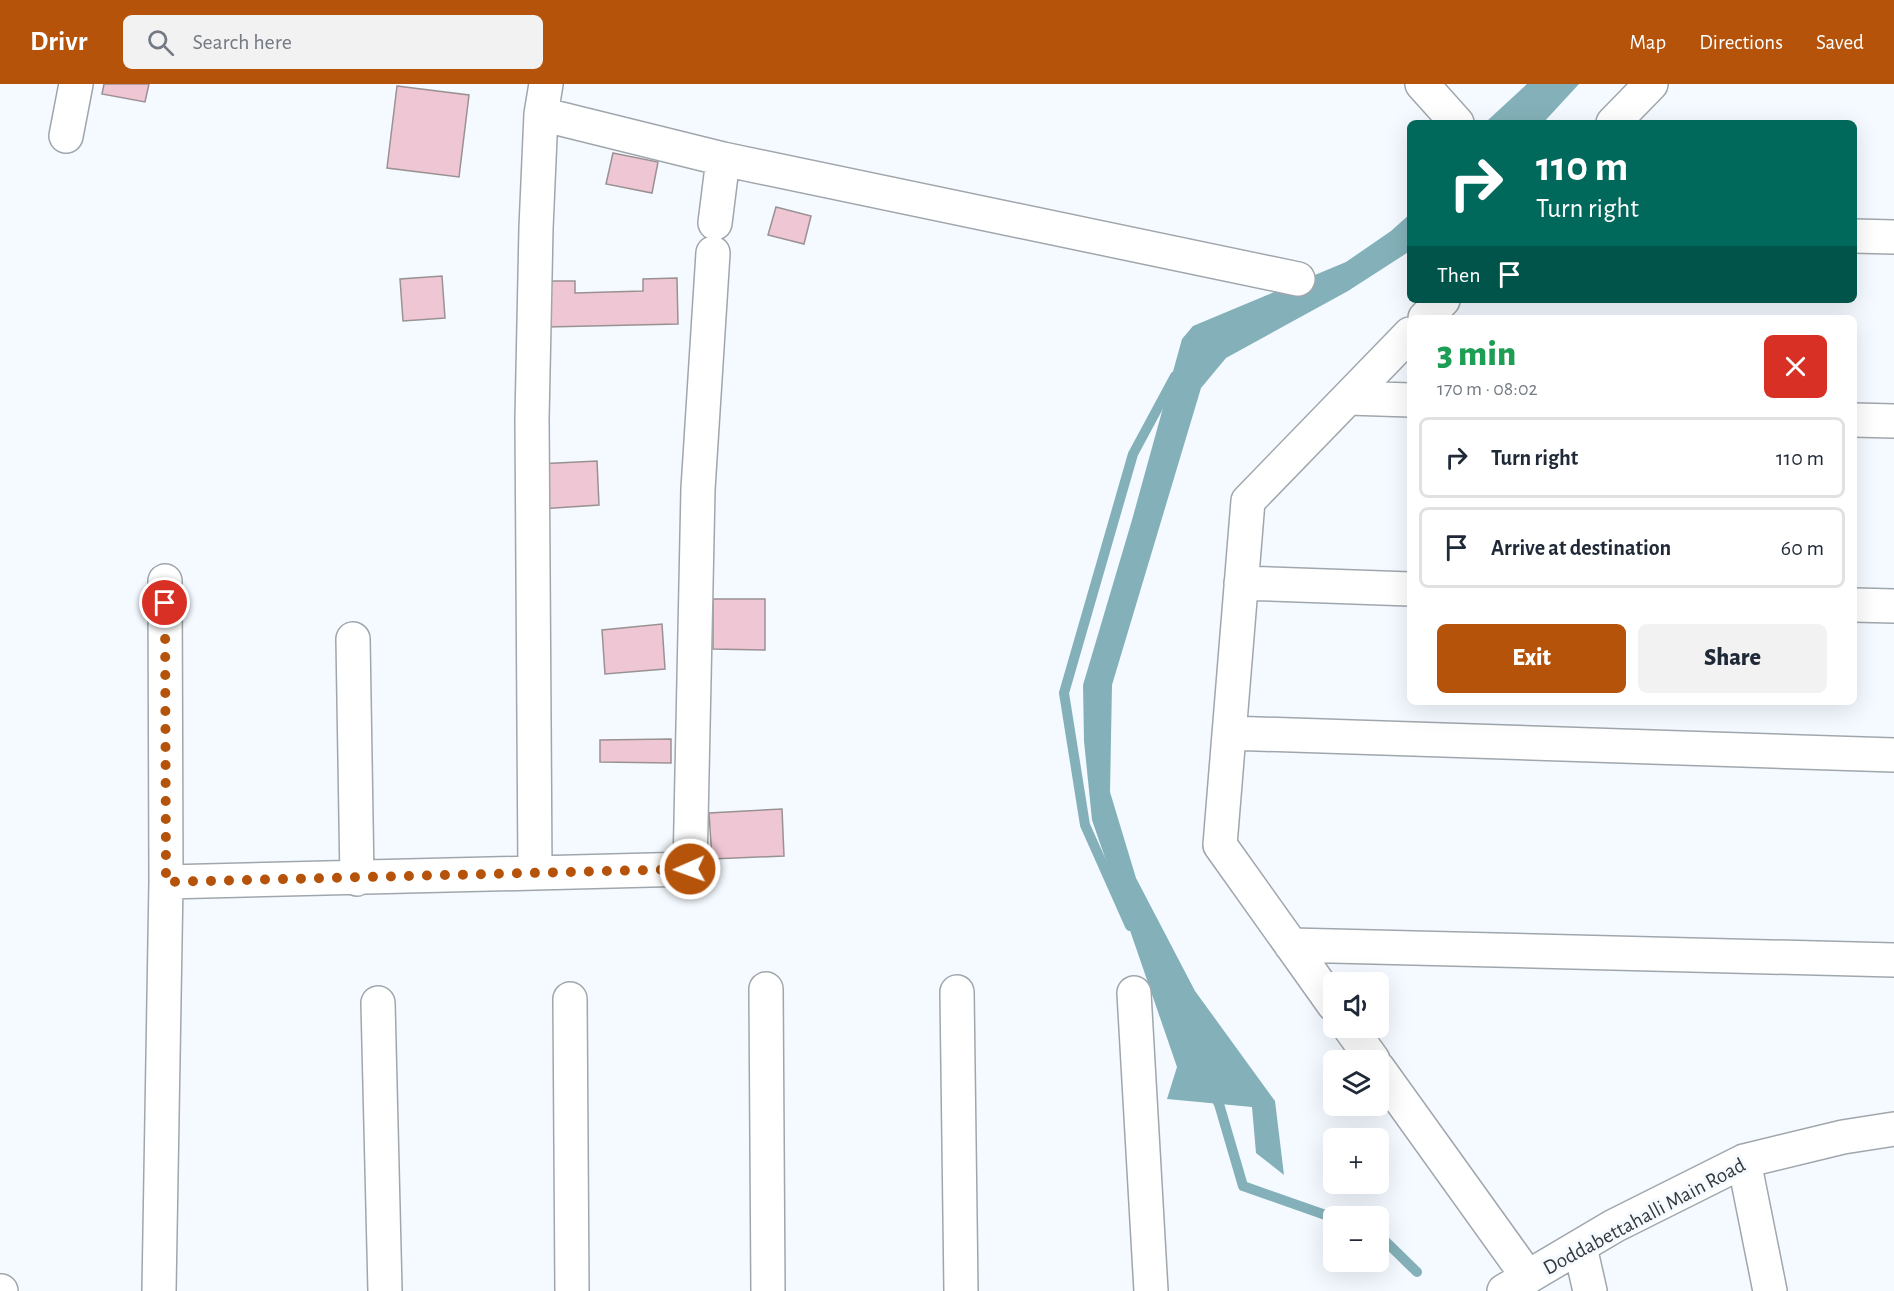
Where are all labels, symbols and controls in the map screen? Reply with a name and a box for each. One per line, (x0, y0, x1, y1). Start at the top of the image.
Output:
search box (123, 15, 543, 69)
icon: search (144, 26, 177, 59)
text: Drivr (30, 28, 87, 56)
text: Search here (192, 31, 292, 53)
text: Map (1630, 32, 1666, 53)
text: Directions (1699, 32, 1783, 53)
text: Saved (1816, 32, 1864, 53)
icon: right (1437, 144, 1515, 222)
text: 110 m (1536, 146, 1628, 188)
text: Turn right (1536, 195, 1639, 222)
icon: arrive (1493, 258, 1526, 291)
text: Then (1437, 264, 1481, 286)
button: close (1764, 335, 1827, 398)
text: 3 min (1437, 336, 1516, 372)
text: 170 m · 08:02 (1437, 379, 1538, 399)
icon: right (1440, 441, 1473, 474)
text: Turn right (1491, 447, 1578, 469)
text: 110 m (1776, 447, 1824, 469)
icon: arrive (1440, 531, 1473, 564)
text: Arrive at destination (1491, 537, 1671, 559)
text: 60 m (1781, 537, 1824, 559)
pin (139, 577, 190, 628)
icon: arrive (148, 586, 181, 619)
button: Exit (1437, 624, 1626, 693)
button: Share (1638, 624, 1827, 693)
position arrow (658, 837, 722, 901)
map controls (1323, 972, 1389, 1272)
button: sound (1323, 972, 1389, 1038)
button: layers (1323, 1050, 1389, 1116)
button: + (1323, 1128, 1389, 1194)
street label: Doddabettahalli Main Road (1540, 1154, 1749, 1279)
button: − (1323, 1206, 1389, 1272)

